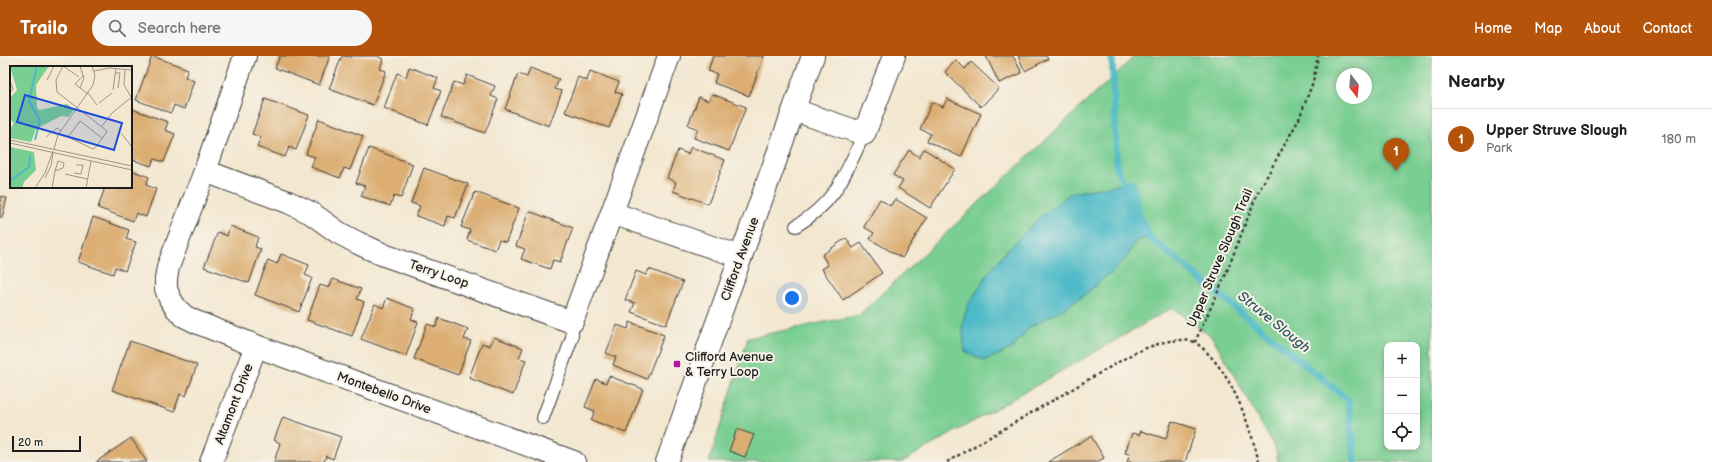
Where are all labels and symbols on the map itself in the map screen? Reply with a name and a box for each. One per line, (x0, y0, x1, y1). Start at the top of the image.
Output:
inset map (10, 66, 132, 188)
north arrow (1336, 68, 1372, 104)
pin: 1 (1383, 138, 1409, 171)
street label: Upper Struve Slough Trail (1184, 186, 1257, 330)
street label: Clifford Avenue (717, 215, 763, 303)
street label: Terry Loop (407, 256, 471, 292)
your location (782, 288, 802, 308)
water label: Struve Slough (1234, 288, 1314, 357)
place label: Clifford Avenue & Terry Loop (685, 349, 773, 380)
marker: Clifford Avenue & Terry Loop (672, 359, 682, 369)
street label: Altamont Drive (211, 361, 257, 447)
street label: Montebello Drive (335, 368, 434, 418)
scale bar (12, 434, 81, 453)

